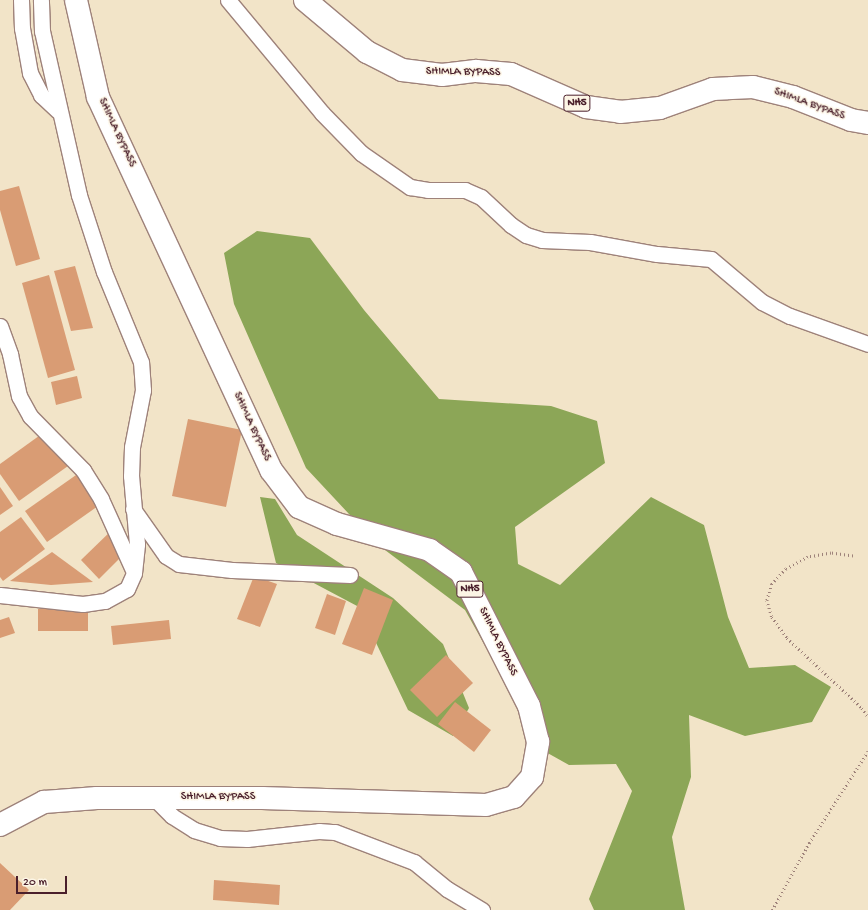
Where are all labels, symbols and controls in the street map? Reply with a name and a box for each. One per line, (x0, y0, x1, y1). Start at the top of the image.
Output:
street label: SHIMLA BYPASS (426, 65, 500, 81)
street label: SHIMLA BYPASS (772, 85, 846, 125)
road number: NH5 (563, 94, 591, 112)
street label: SHIMLA BYPASS (94, 96, 138, 170)
street label: SHIMLA BYPASS (229, 390, 273, 464)
road number: NH5 (456, 580, 484, 598)
street label: SHIMLA BYPASS (474, 605, 520, 679)
street label: SHIMLA BYPASS (181, 791, 255, 805)
scale bar (18, 868, 69, 894)
text: 20 m (23, 876, 47, 890)

